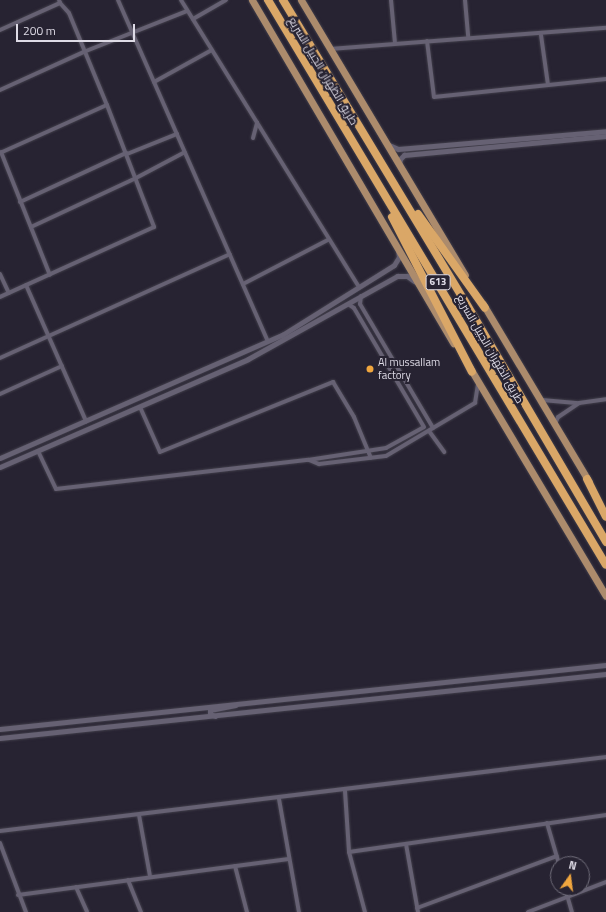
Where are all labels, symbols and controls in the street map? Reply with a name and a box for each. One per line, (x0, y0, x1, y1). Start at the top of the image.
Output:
street label: طريق الظهران الجبيل السريع (286, 15, 360, 127)
scale bar (18, 16, 137, 42)
text: 200 m (23, 21, 56, 40)
road number: 613 (425, 274, 451, 290)
street label: طريق الظهران الجبيل السريع (453, 292, 527, 406)
place label: Al mussallam factory (378, 356, 440, 382)
marker: Al mussallam factory (365, 364, 375, 374)
north arrow (550, 856, 590, 896)
text: N (567, 857, 578, 874)

